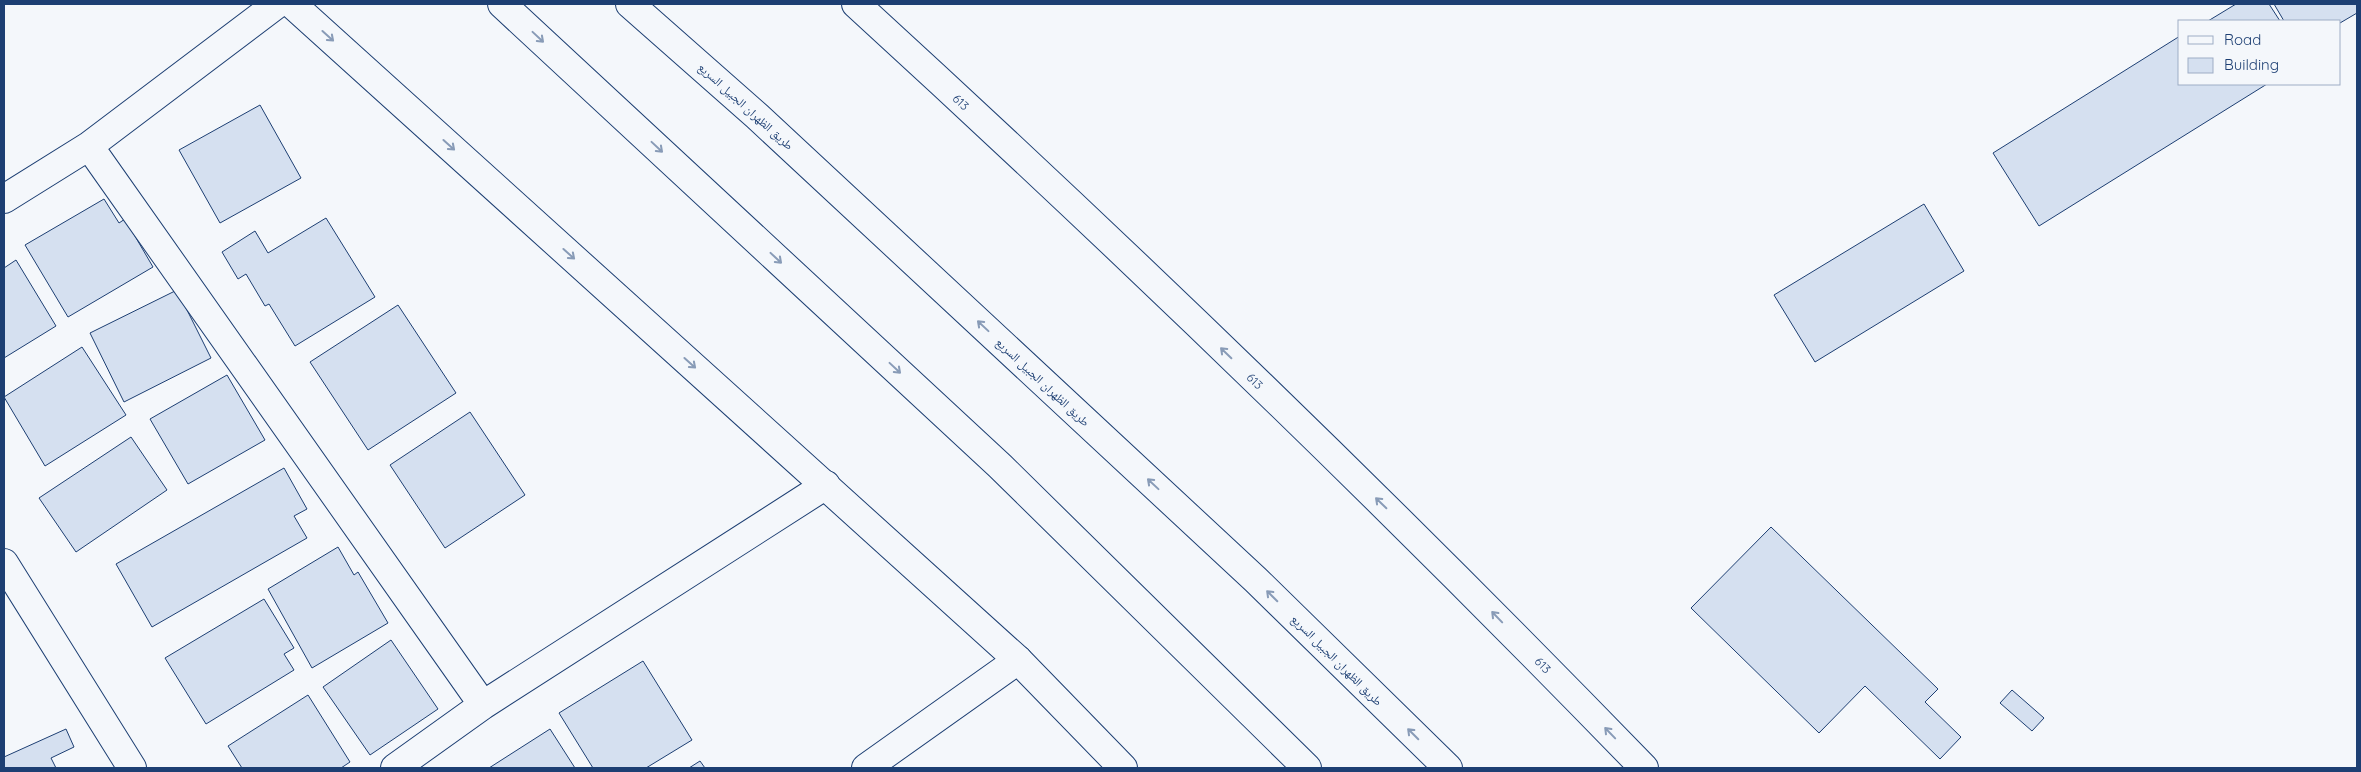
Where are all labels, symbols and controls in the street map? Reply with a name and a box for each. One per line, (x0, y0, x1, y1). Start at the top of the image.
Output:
legend (2178, 20, 2341, 85)
text: Road (2224, 30, 2261, 49)
one-way arrow (321, 31, 334, 42)
one-way arrow (531, 31, 544, 43)
text: Building (2224, 55, 2279, 74)
street label: طريق الظهران الجبيل السريع (695, 59, 797, 153)
street label: 613 (950, 91, 972, 113)
one-way arrow (442, 139, 455, 151)
one-way arrow (650, 141, 663, 153)
one-way arrow (563, 248, 576, 260)
one-way arrow (770, 252, 782, 264)
one-way arrow (977, 320, 990, 332)
street label: طريق الظهران الجبيل السريع (993, 335, 1093, 430)
one-way arrow (1220, 347, 1233, 359)
one-way arrow (684, 357, 697, 368)
one-way arrow (888, 362, 901, 374)
street label: 613 (1244, 370, 1266, 392)
one-way arrow (1147, 478, 1160, 490)
one-way arrow (1374, 497, 1387, 509)
one-way arrow (1266, 589, 1278, 602)
one-way arrow (1491, 610, 1503, 623)
street label: طريق الظهران الجبيل السريع (1288, 611, 1386, 709)
street label: 613 (1532, 654, 1554, 676)
one-way arrow (1604, 727, 1616, 740)
one-way arrow (1407, 728, 1419, 740)

